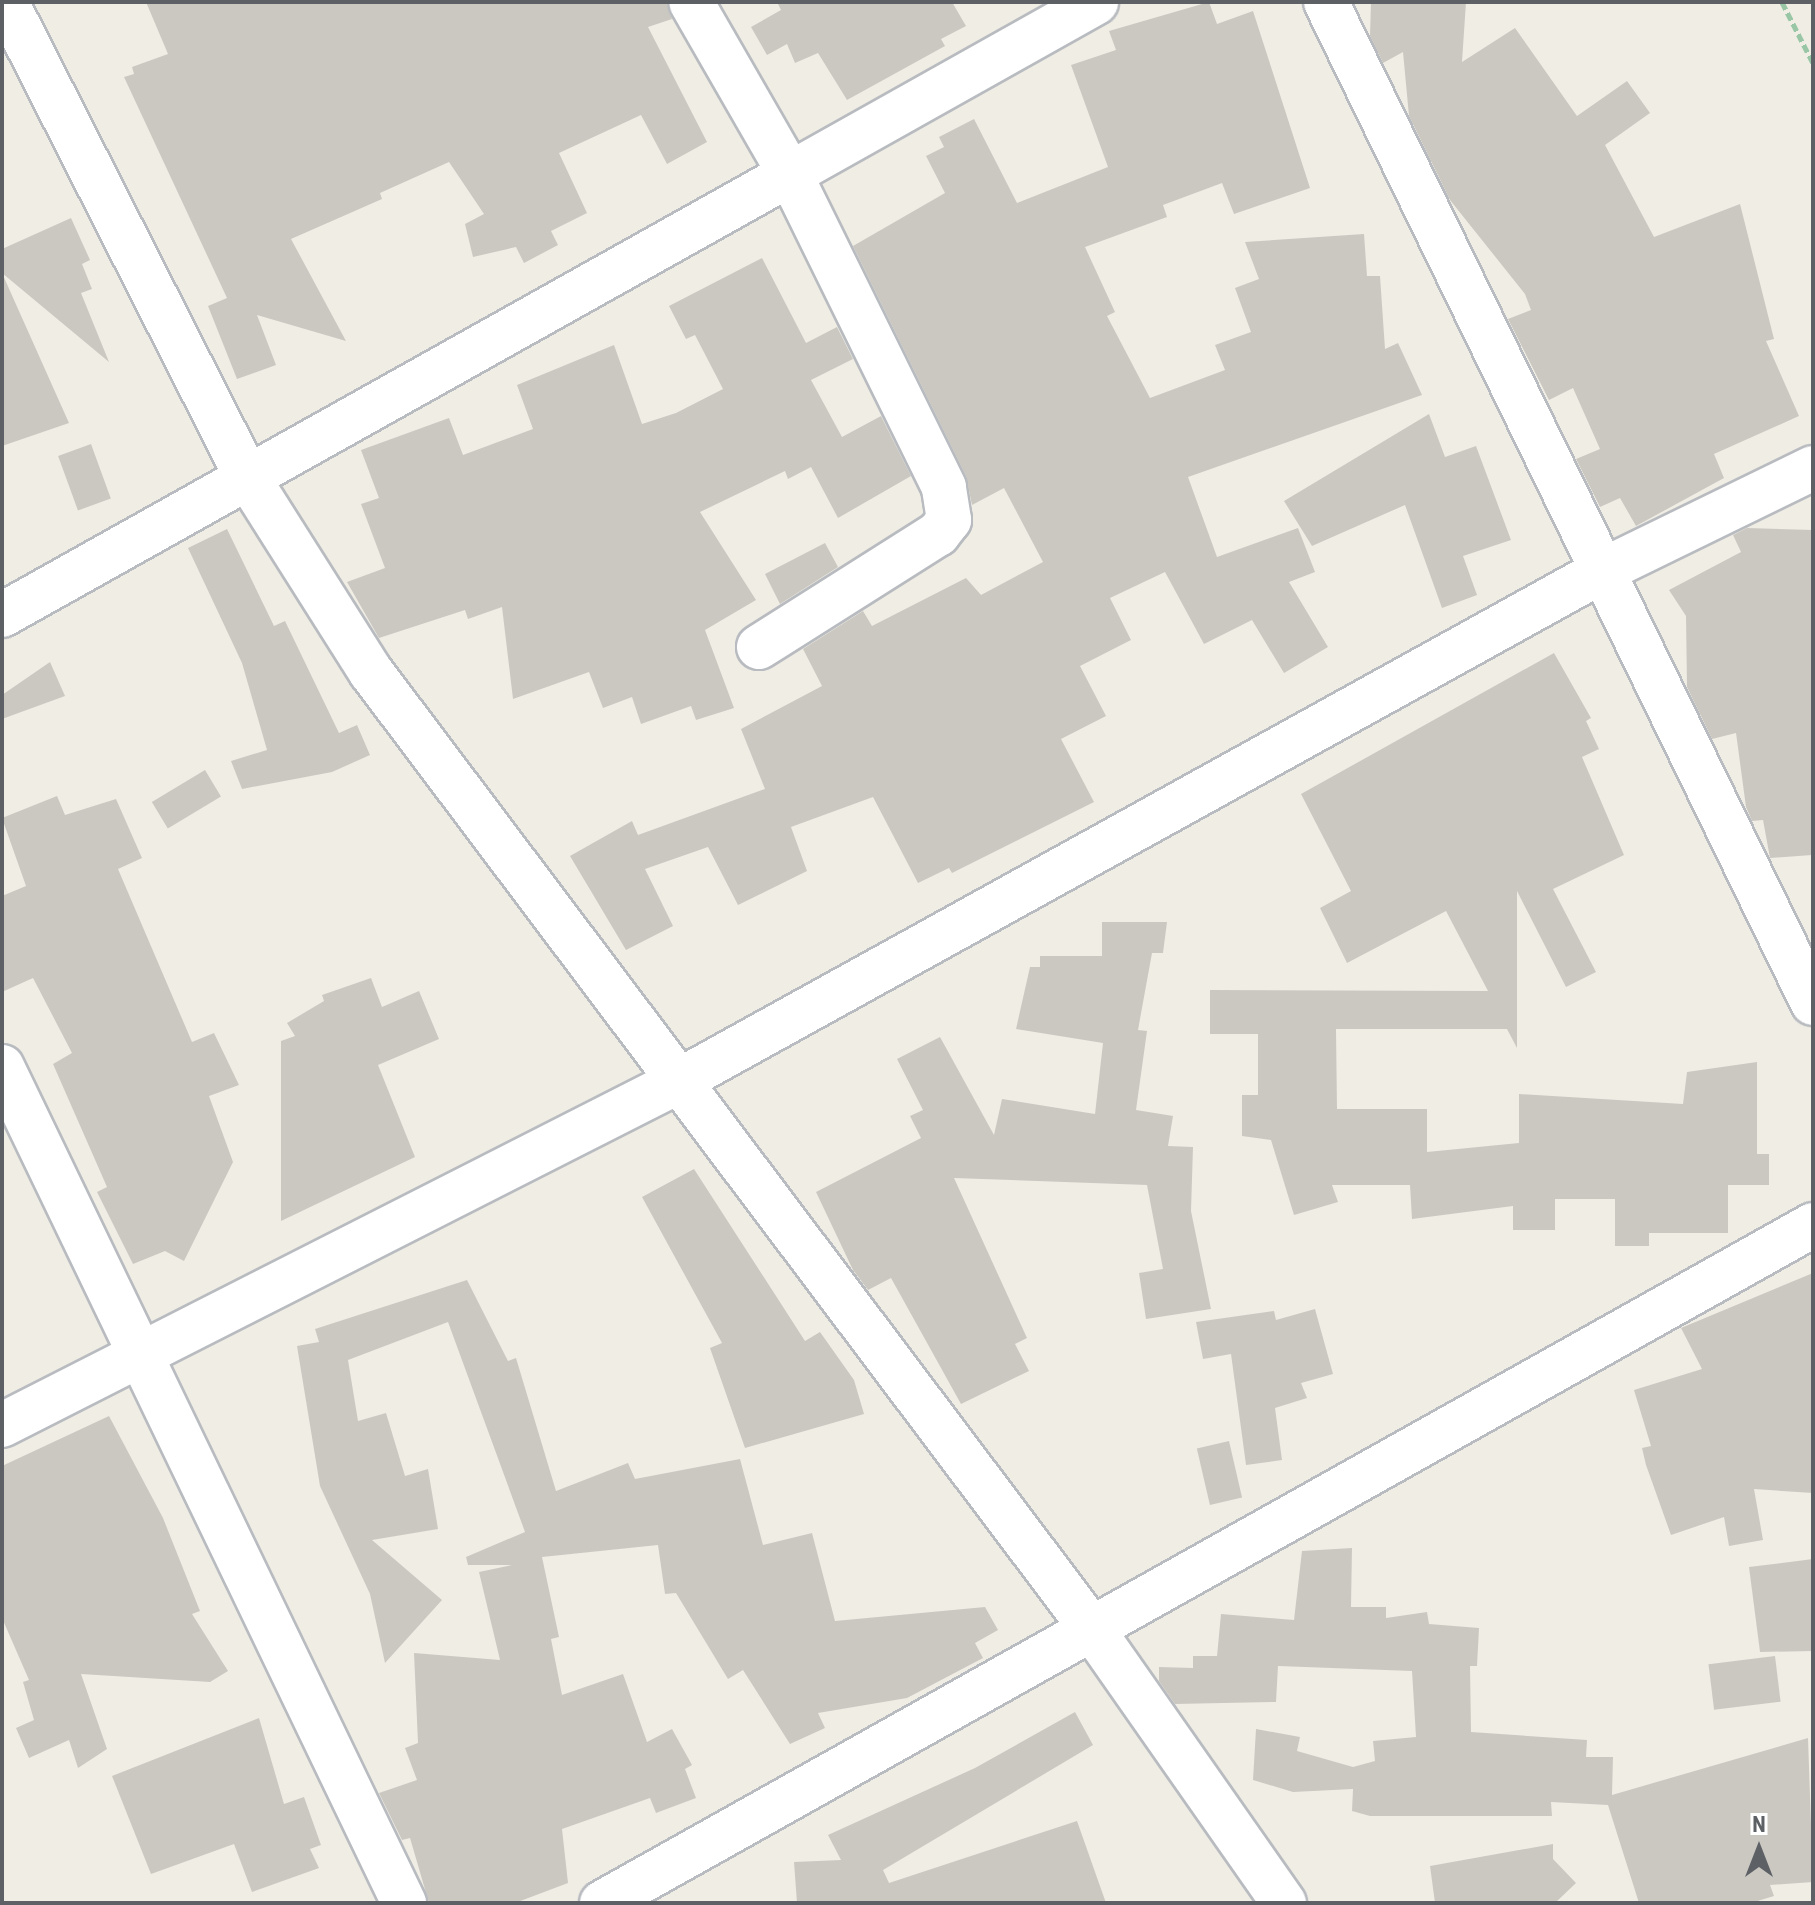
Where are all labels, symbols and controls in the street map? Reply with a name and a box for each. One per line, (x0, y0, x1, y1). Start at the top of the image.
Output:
north arrow (1719, 1809, 1799, 1889)
text: N (1752, 1812, 1766, 1837)

